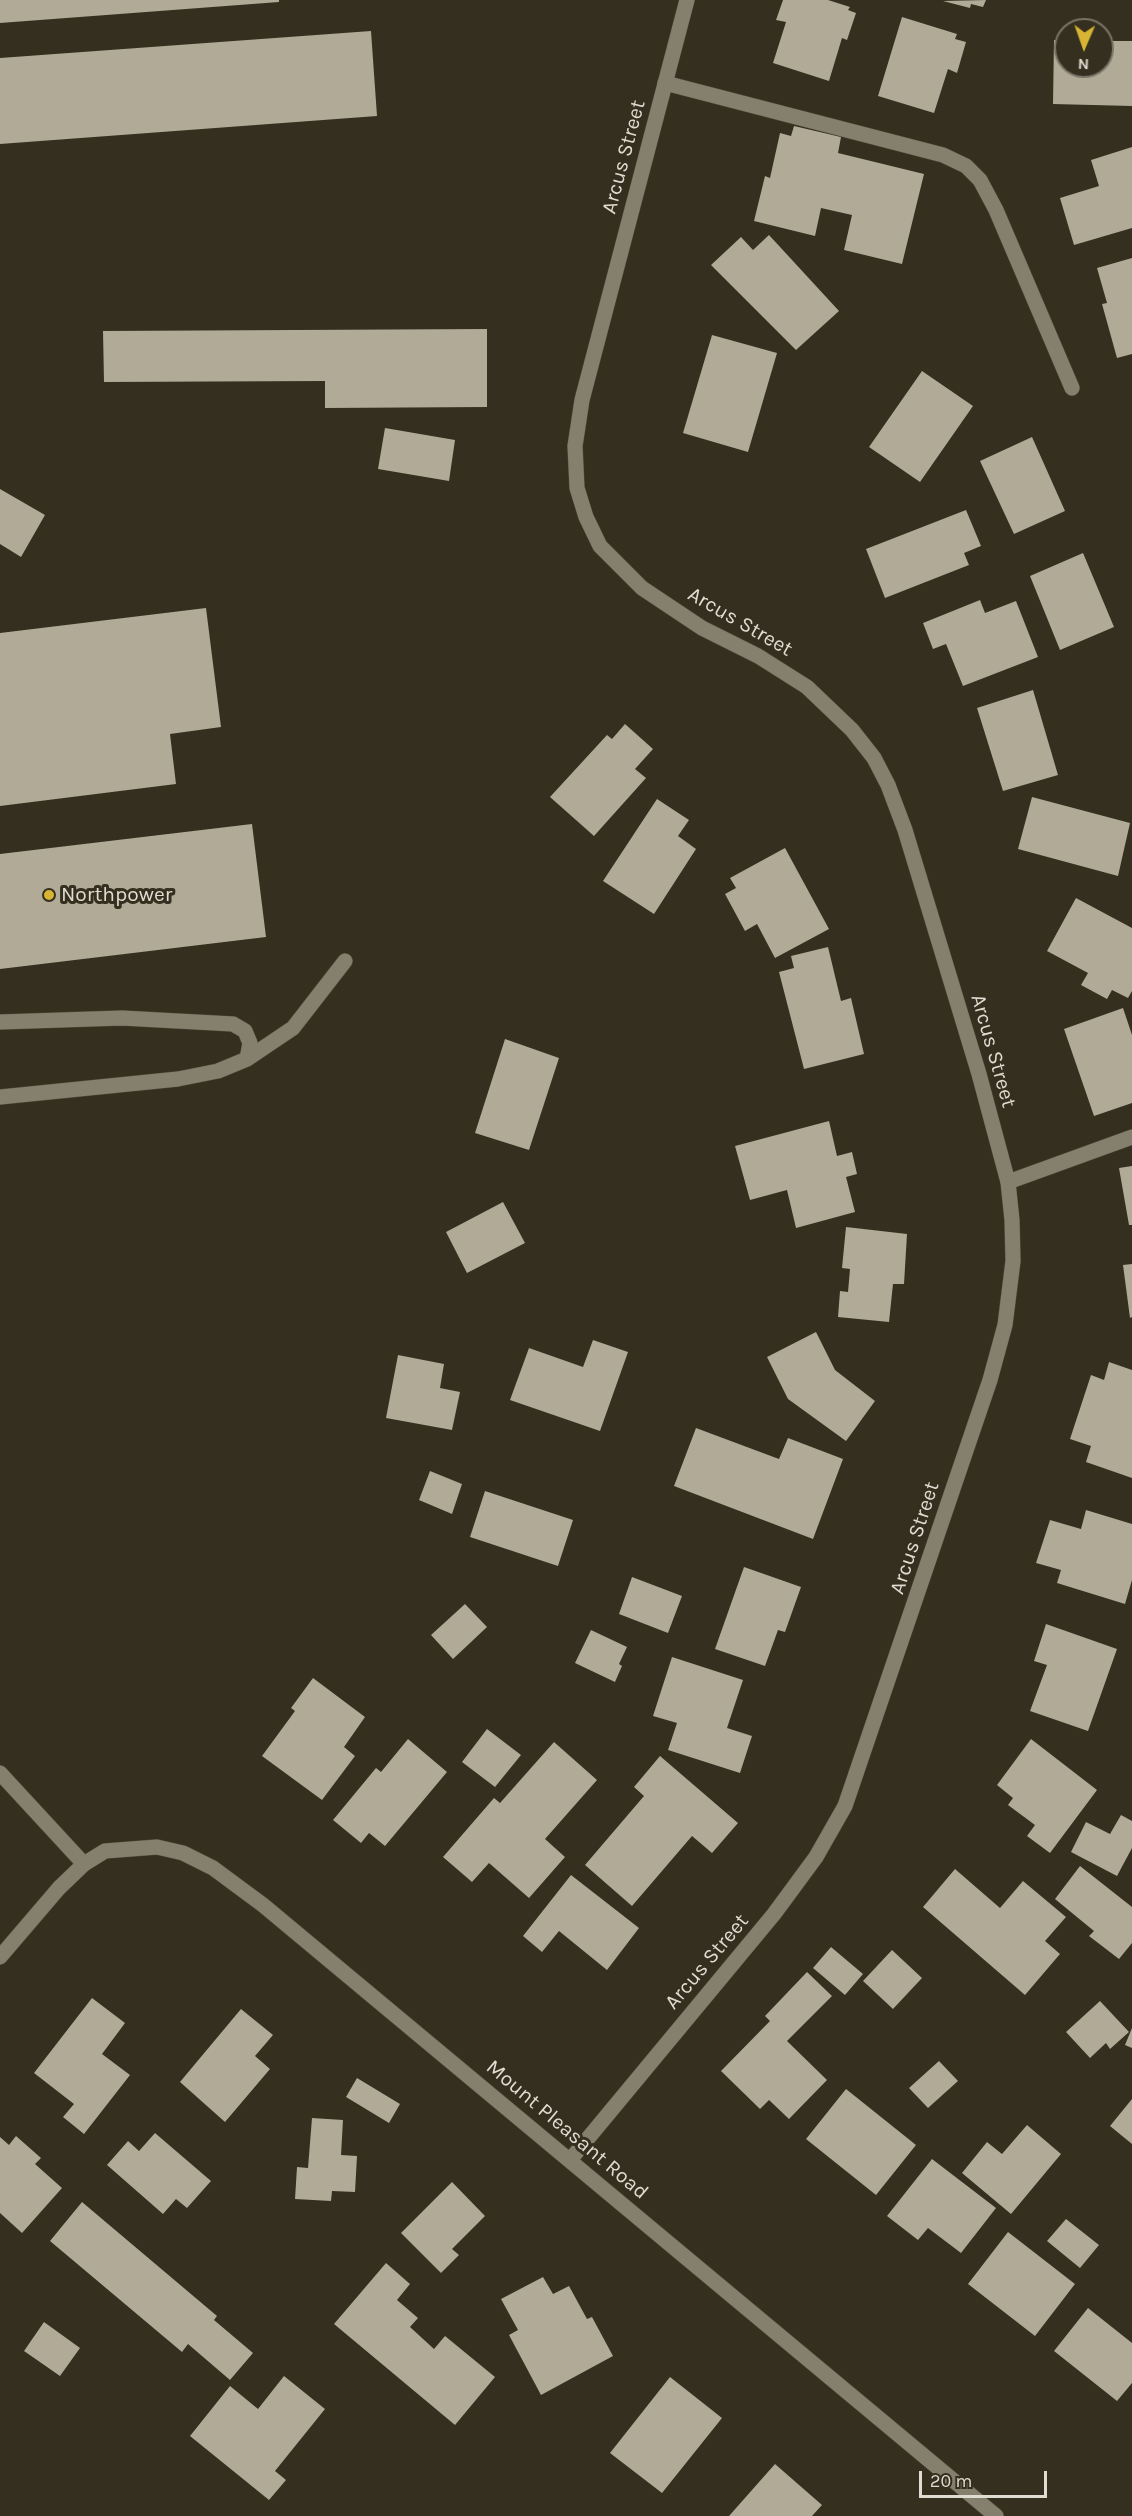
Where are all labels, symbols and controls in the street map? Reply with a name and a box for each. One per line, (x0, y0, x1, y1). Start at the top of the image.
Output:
north arrow (1054, 18, 1114, 78)
text: N (1077, 55, 1090, 74)
street label: Arcus Street (597, 97, 651, 217)
street label: Arcus Street (683, 582, 797, 662)
place label: Northpower (61, 882, 172, 908)
marker: Northpower (42, 888, 56, 902)
street label: Arcus Street (965, 991, 1021, 1111)
street label: Arcus Street (885, 1479, 945, 1597)
street label: Arcus Street (660, 1909, 754, 2015)
street label: Mount Pleasant Road (481, 2055, 653, 2205)
scale bar (922, 2459, 1050, 2497)
text: 20 m (930, 2470, 972, 2492)

